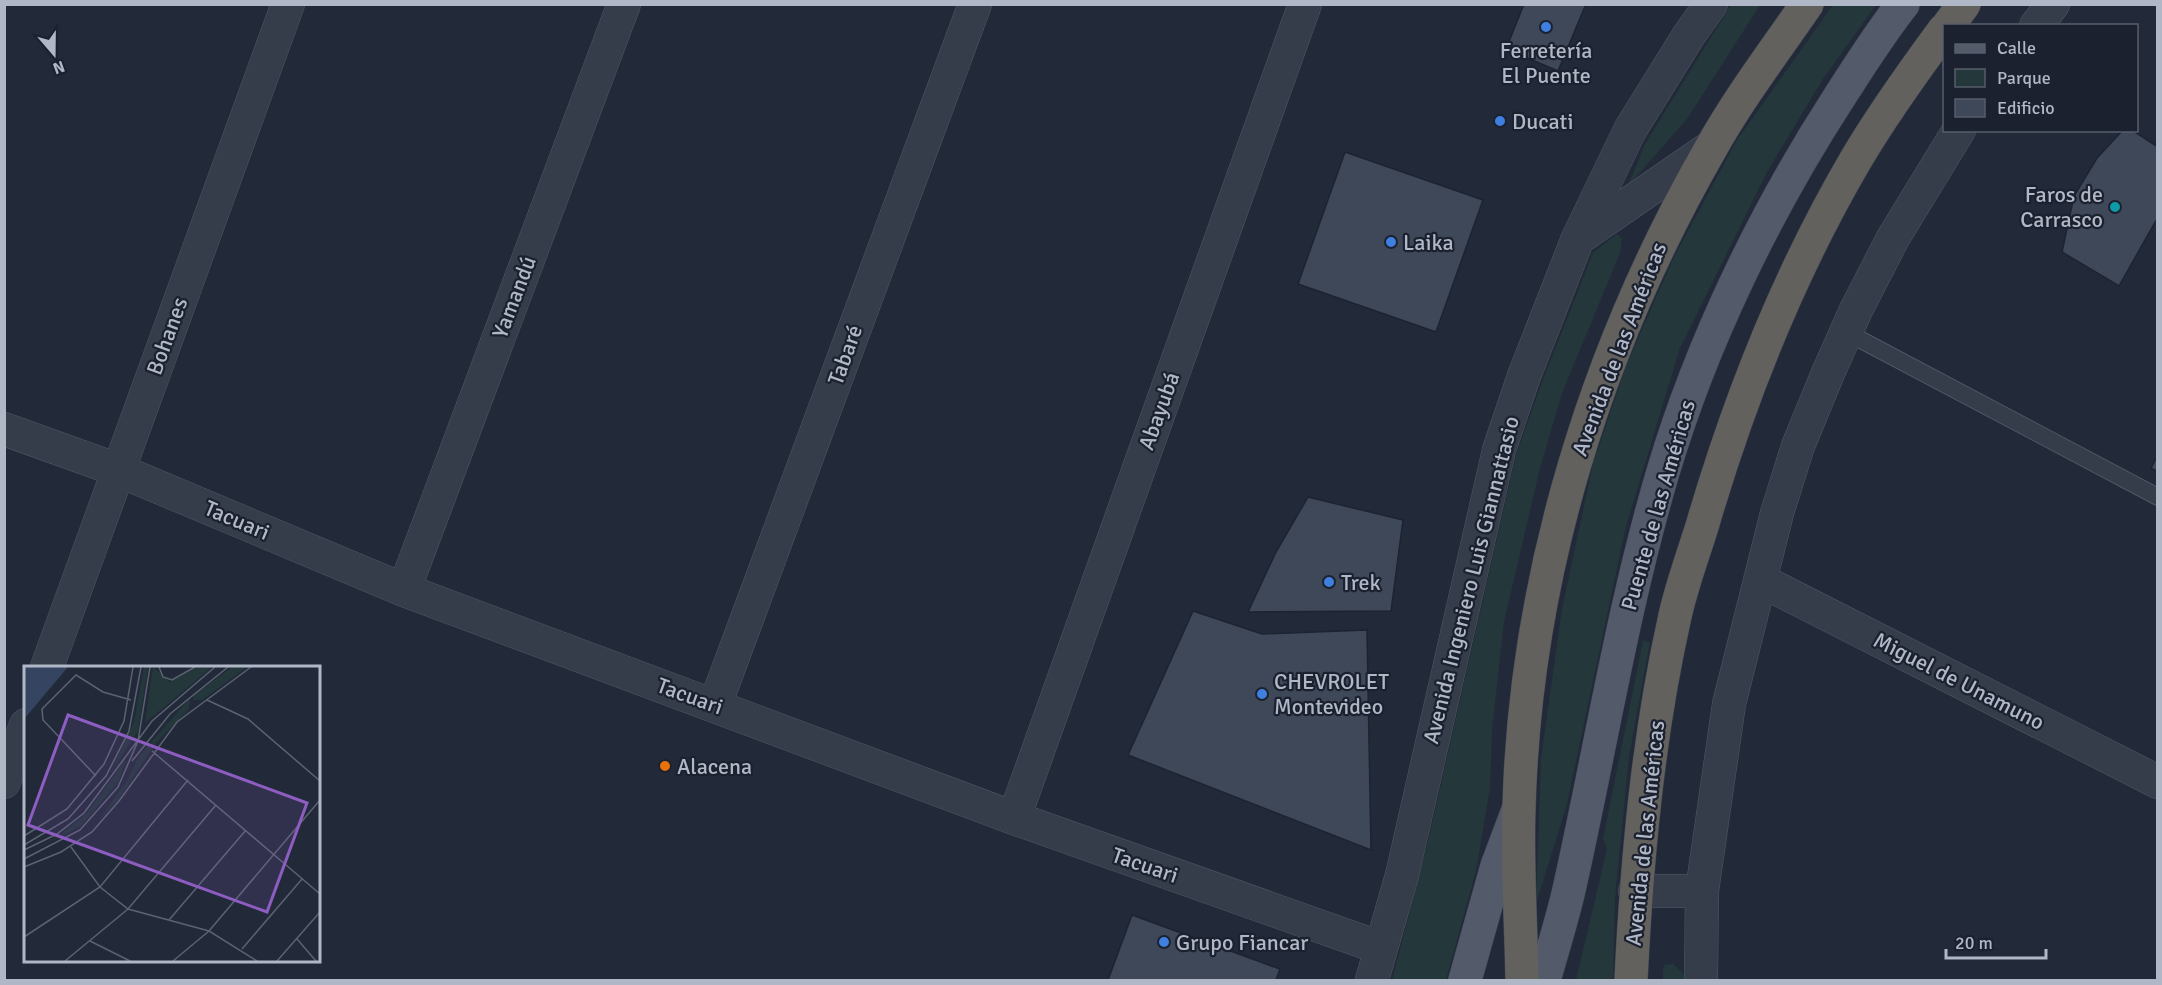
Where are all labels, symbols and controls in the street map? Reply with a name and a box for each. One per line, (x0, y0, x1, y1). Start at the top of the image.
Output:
marker: Ferretería El Puente (1539, 20, 1553, 34)
north arrow (24, 24, 84, 84)
legend (1943, 24, 2138, 132)
place label: Ferretería El Puente (1500, 37, 1592, 89)
text: Calle (1997, 37, 2036, 59)
text: N (50, 56, 67, 78)
text: Parque (1997, 67, 2051, 89)
text: Edificio (1997, 97, 2055, 119)
place label: Ducati (1512, 108, 1573, 135)
marker: Ducati (1493, 114, 1507, 128)
place label: Faros de Carrasco (2020, 181, 2103, 233)
marker: Faros de Carrasco (2108, 200, 2122, 214)
place label: Laika (1403, 229, 1454, 256)
marker: Laika (1384, 235, 1398, 249)
street label: Avenida de las Américas (1566, 238, 1672, 460)
street label: Yamandú (486, 252, 542, 342)
street label: Bohanes (141, 294, 193, 378)
street label: Tabaré (822, 321, 868, 389)
street label: Abayubá (1132, 368, 1186, 454)
street label: Puente de las Américas (1615, 397, 1701, 613)
street label: Avenida Ingeniero Luis Giannattasio (1417, 413, 1525, 747)
street label: Tacuari (200, 494, 274, 546)
place label: Trek (1341, 569, 1380, 596)
marker: Trek (1322, 575, 1336, 589)
street label: Miguel de Unamuno (1869, 626, 2049, 736)
inset map (24, 666, 320, 961)
place label: CHEVROLET Montevideo (1274, 668, 1389, 720)
street label: Tacuari (653, 672, 727, 720)
marker: CHEVROLET Montevideo (1255, 687, 1269, 701)
street label: Avenida de las Américas (1620, 719, 1670, 947)
place label: Alacena (677, 753, 752, 780)
marker: Alacena (658, 759, 672, 773)
street label: Tacuari (1108, 841, 1182, 889)
scale bar (1946, 922, 2046, 960)
place label: Grupo Fiancar (1176, 929, 1308, 956)
text: 20 m (1955, 932, 1993, 954)
marker: Grupo Fiancar (1157, 935, 1171, 949)

